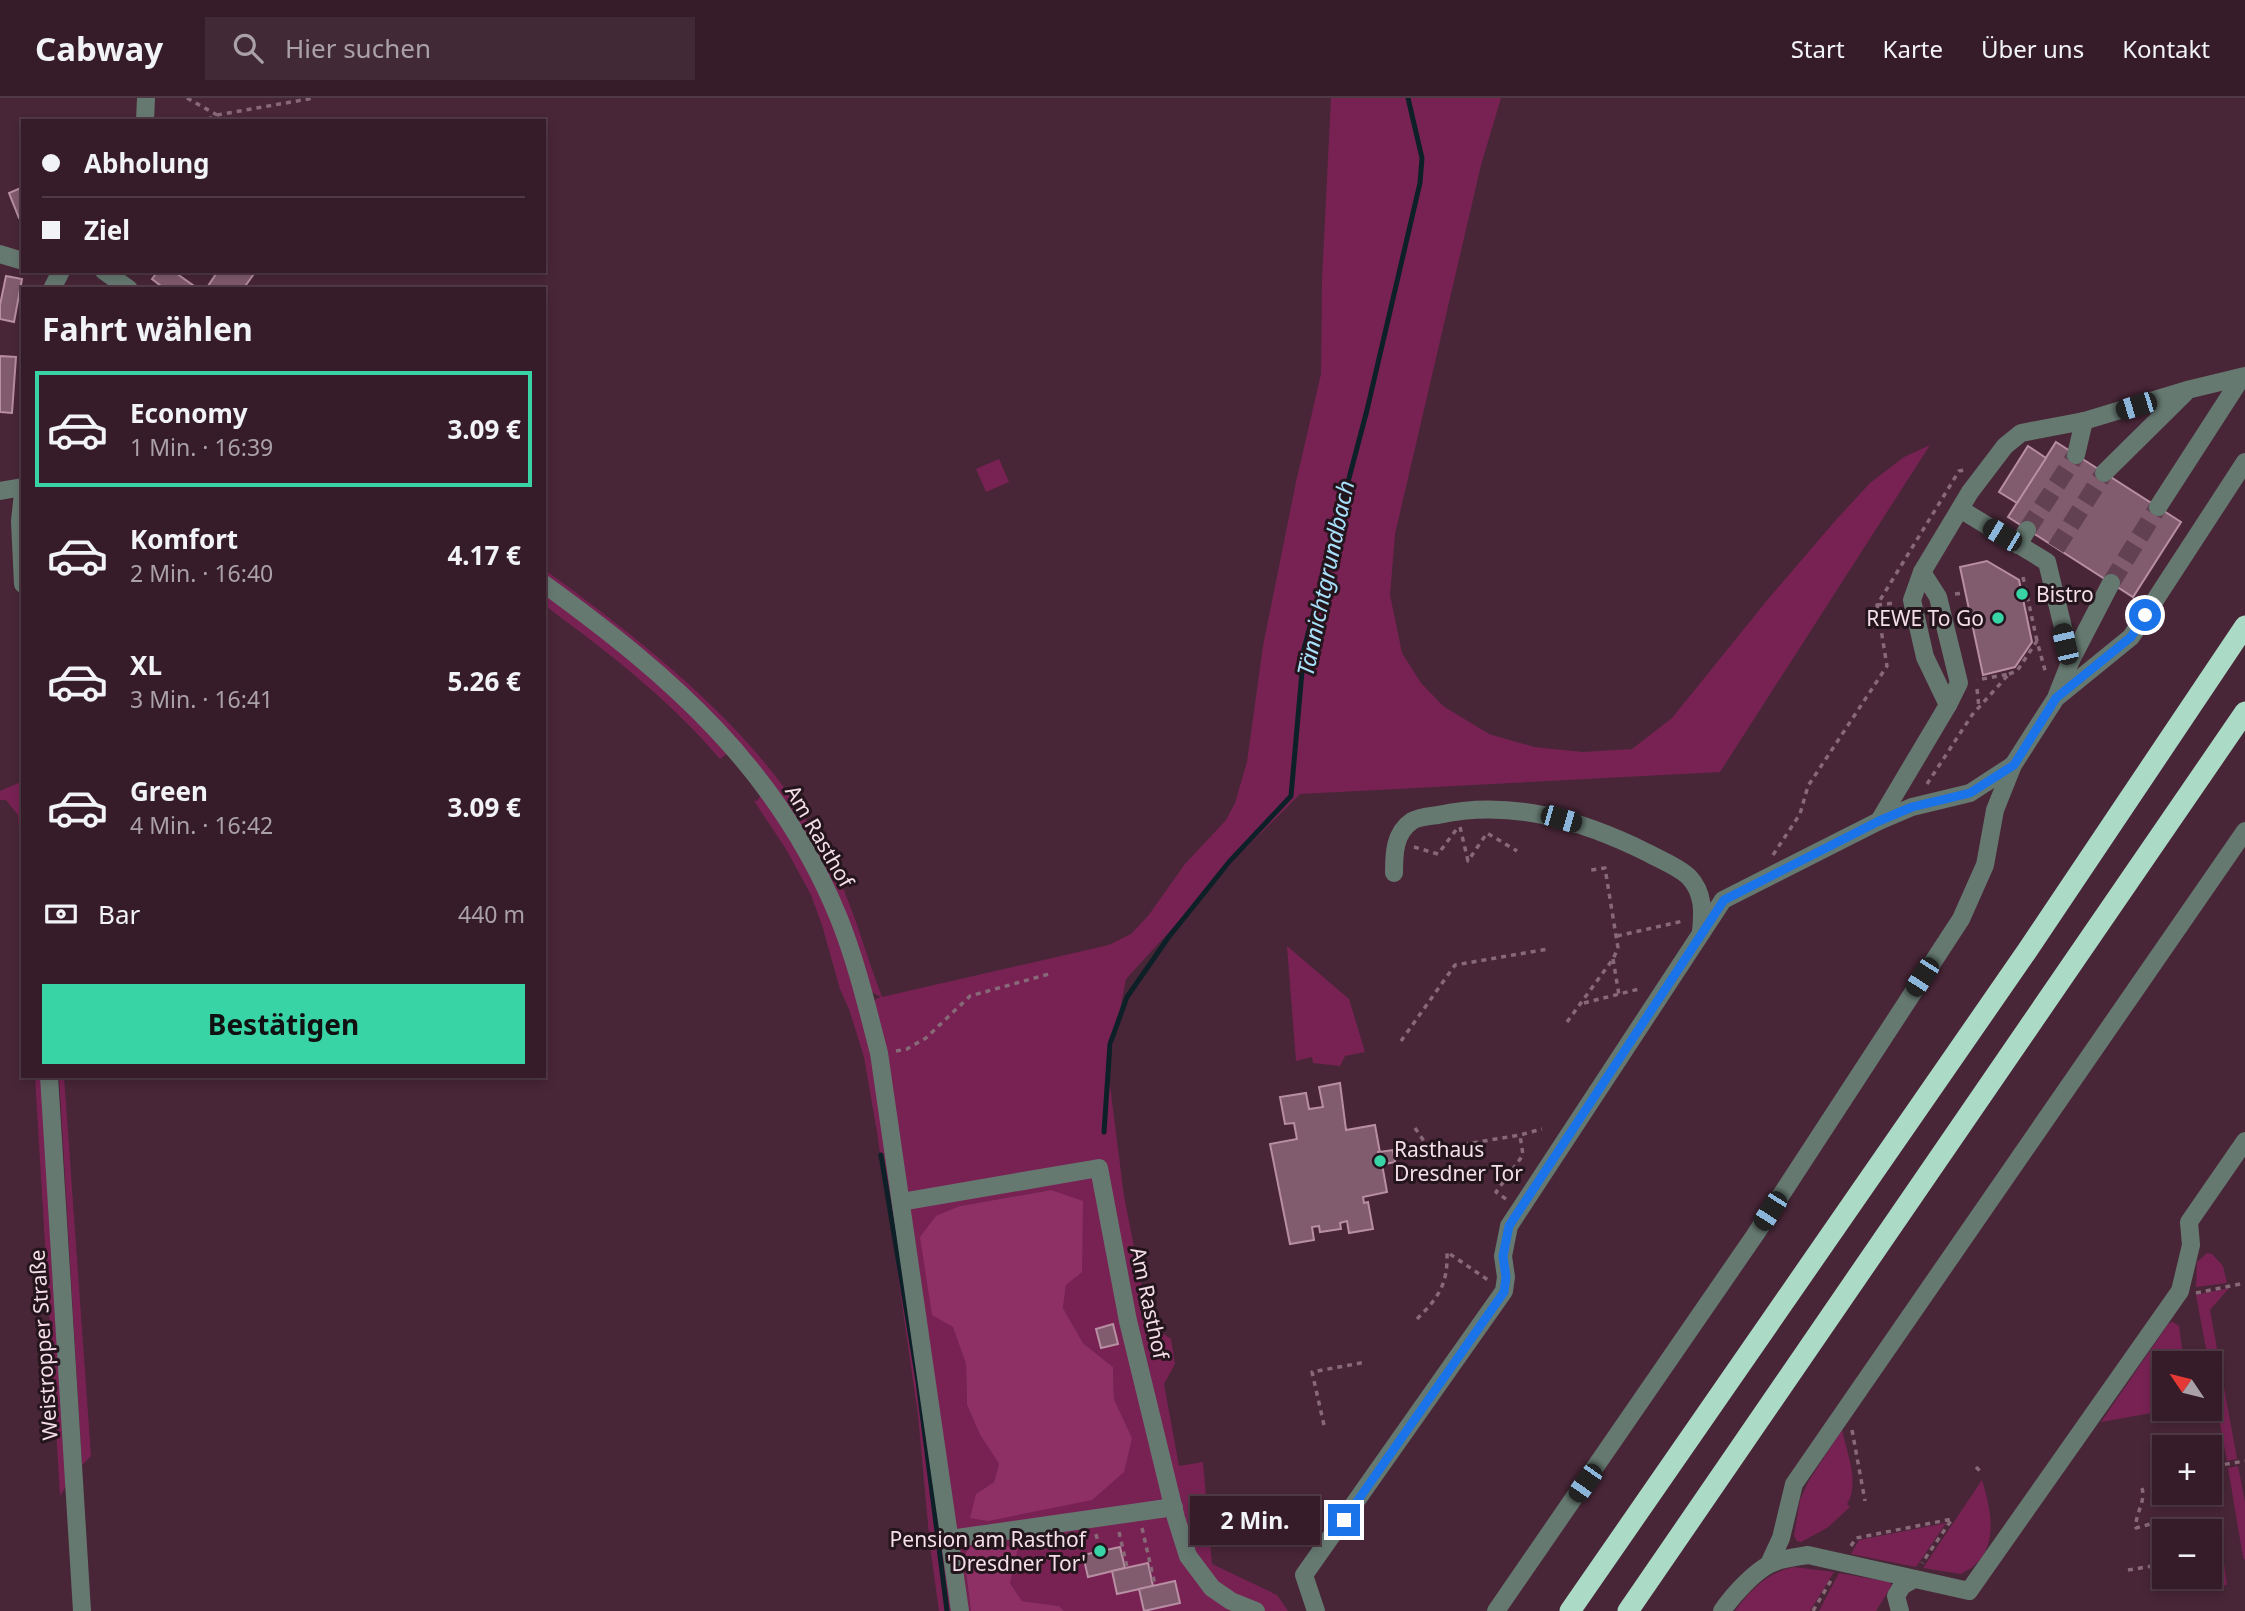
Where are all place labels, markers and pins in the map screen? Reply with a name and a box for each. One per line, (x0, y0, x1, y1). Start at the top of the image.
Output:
place label: Bistro (2036, 580, 2094, 608)
marker: Bistro (2014, 586, 2030, 602)
place label: REWE To Go (1866, 604, 1984, 632)
marker: REWE To Go (1990, 610, 2006, 626)
place label: Rasthaus Dresdner Tor (1394, 1135, 1523, 1187)
marker: Rasthaus Dresdner Tor (1372, 1153, 1388, 1169)
place label: Pension am Rasthof 'Dresdner Tor' (890, 1525, 1088, 1577)
marker: Pension am Rasthof 'Dresdner Tor' (1092, 1543, 1108, 1559)

